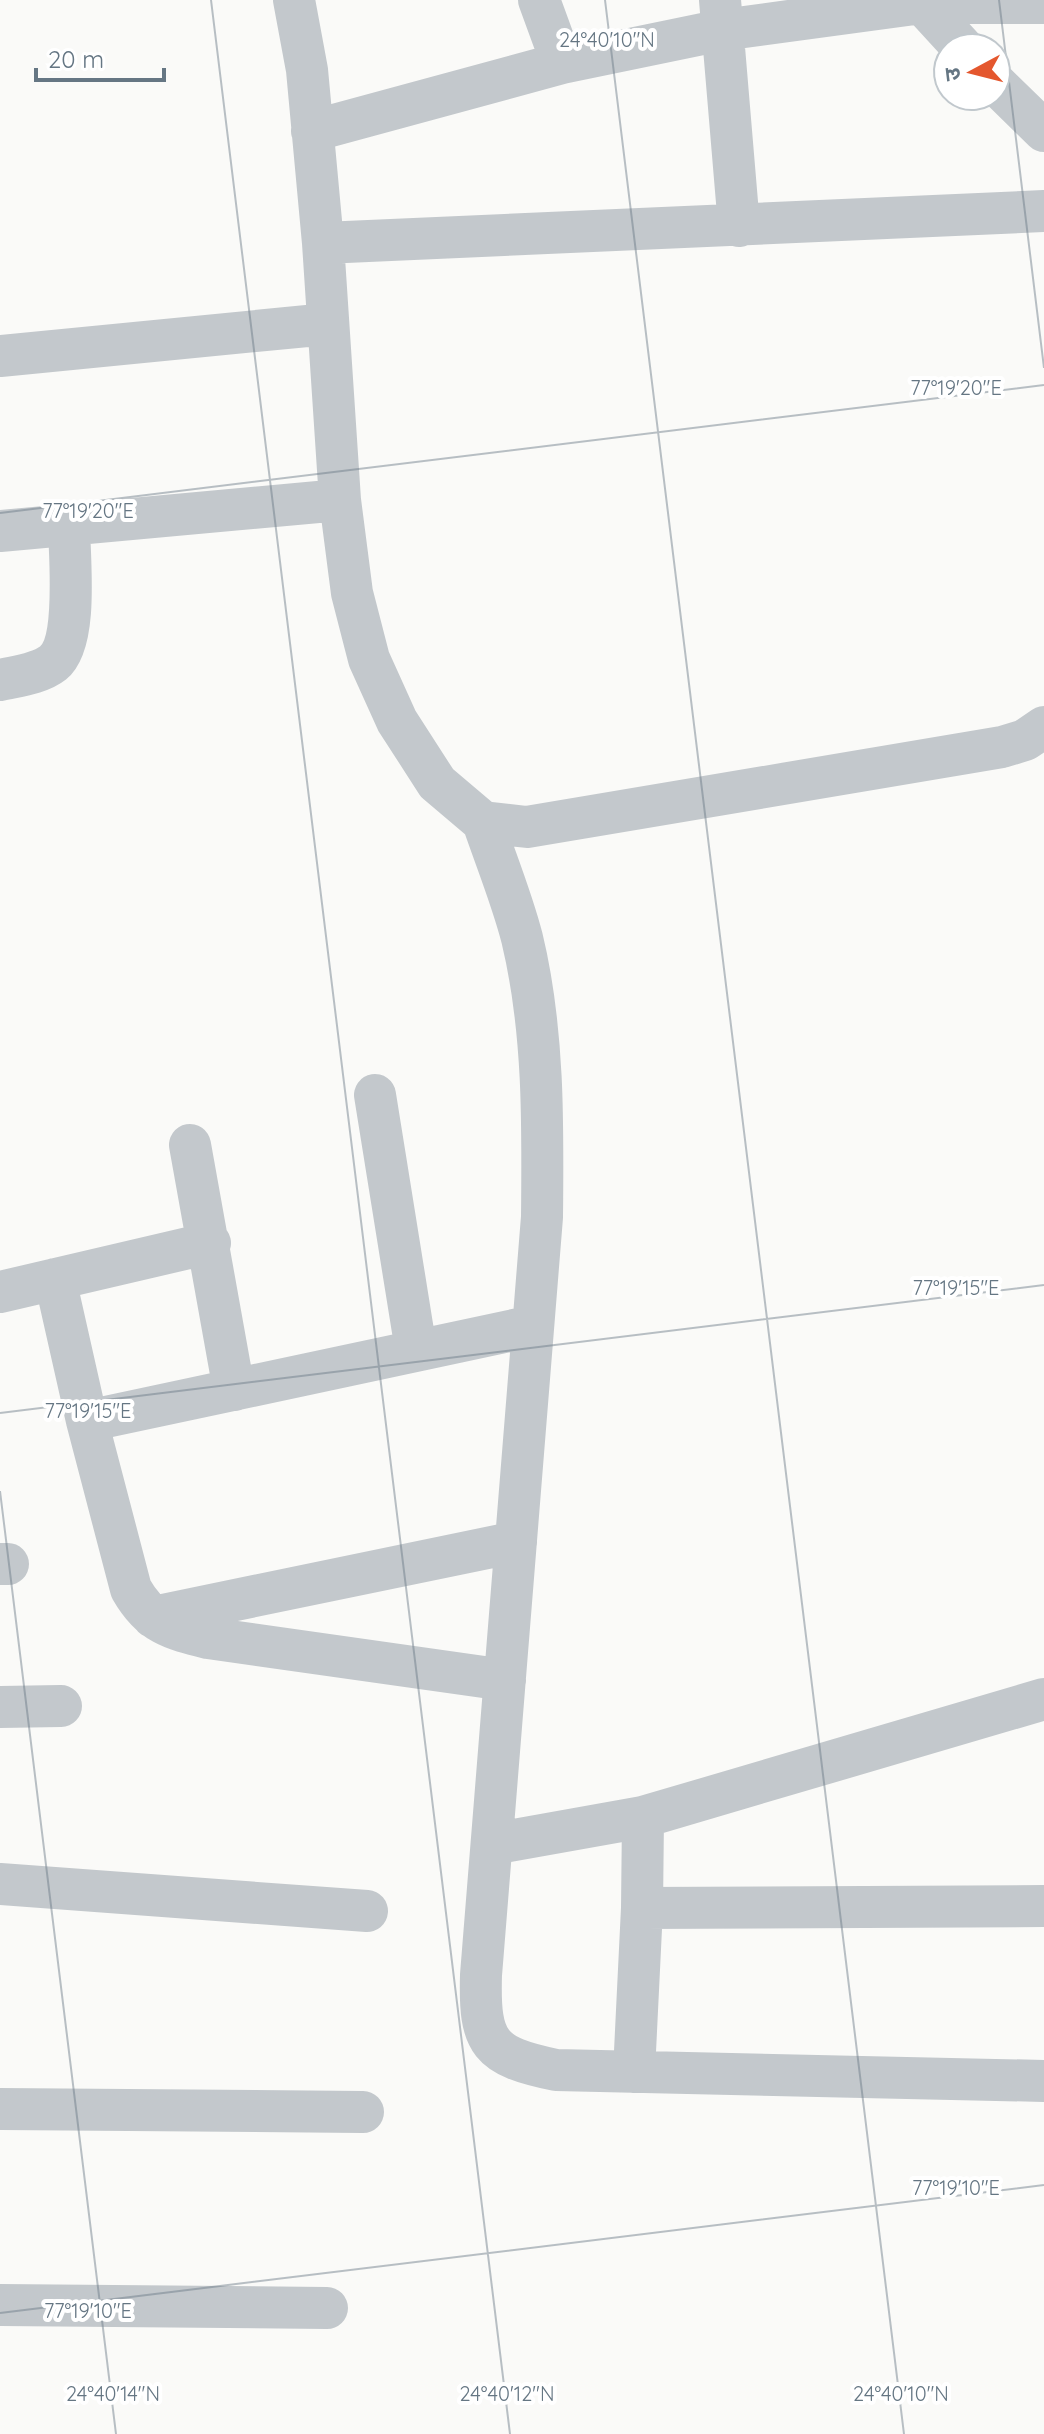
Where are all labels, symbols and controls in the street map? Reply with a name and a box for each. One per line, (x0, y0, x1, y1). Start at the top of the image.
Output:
text: 24°40'10"N (559, 27, 655, 52)
scale bar (36, 32, 164, 82)
north arrow (932, 32, 1012, 112)
text: 20 m (48, 44, 104, 74)
text: उ (937, 65, 967, 83)
text: 77°19'20"E (910, 375, 1002, 400)
text: 77°19'20"E (42, 498, 134, 523)
text: 77°19'15"E (913, 1275, 999, 1300)
text: 77°19'15"E (45, 1398, 131, 1423)
text: 77°19'10"E (912, 2175, 1000, 2200)
text: 77°19'10"E (44, 2298, 132, 2323)
text: 24°40'14"N (66, 2381, 160, 2406)
text: 24°40'12"N (460, 2381, 554, 2406)
text: 24°40'10"N (853, 2381, 949, 2406)

